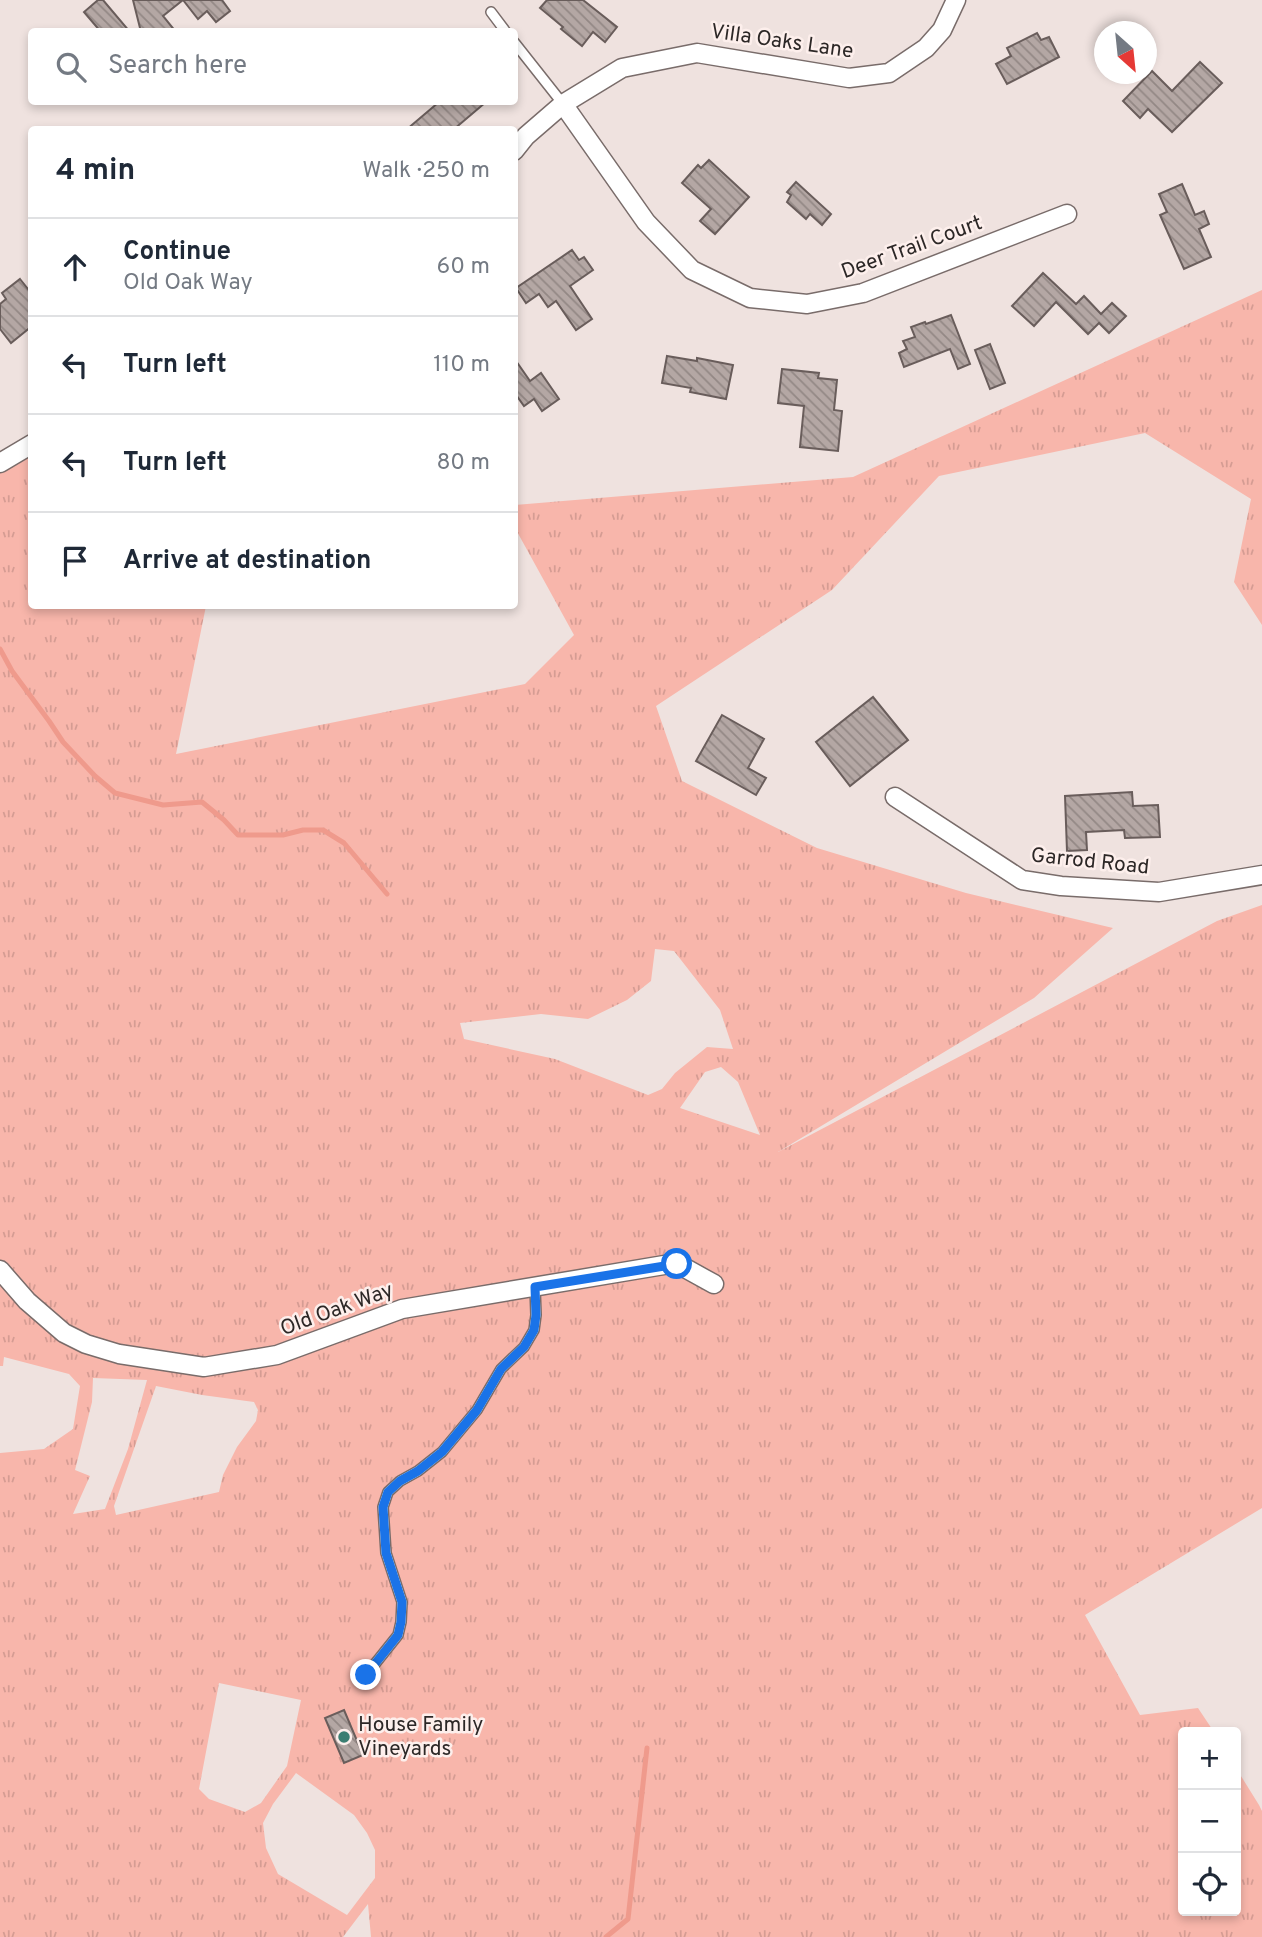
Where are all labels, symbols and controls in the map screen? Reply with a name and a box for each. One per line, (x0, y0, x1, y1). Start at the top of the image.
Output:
street label: Villa Oaks Lane (709, 19, 855, 65)
north arrow (1094, 21, 1157, 84)
search box (28, 28, 518, 105)
icon: search (52, 48, 90, 86)
text: Search here (108, 50, 247, 83)
text: 4 min (56, 153, 135, 190)
text: Walk · 250 m (362, 157, 490, 186)
street label: Deer Trail Court (838, 210, 986, 286)
text: Continue (123, 236, 231, 269)
icon: ahead (56, 248, 94, 286)
text: 60 m (437, 253, 490, 282)
text: Old Oak Way (123, 269, 253, 298)
icon: left (56, 346, 94, 384)
text: Turn left (123, 349, 227, 382)
text: 110 m (433, 351, 490, 380)
icon: left (56, 444, 94, 482)
text: Turn left (123, 447, 227, 480)
text: 80 m (437, 449, 490, 478)
icon: arrive (56, 542, 94, 580)
text: Arrive at destination (123, 545, 371, 578)
street label: Garrod Road (1029, 842, 1151, 882)
route start (661, 1248, 692, 1279)
street label: Old Oak Way (277, 1277, 397, 1343)
route end (350, 1659, 381, 1690)
place label: House Family Vineyards (358, 1712, 483, 1763)
map controls (1178, 1727, 1241, 1916)
button: + (1178, 1727, 1241, 1790)
marker: House Family Vineyards (336, 1729, 352, 1745)
button: − (1178, 1790, 1241, 1853)
button: locate (1178, 1853, 1241, 1916)

